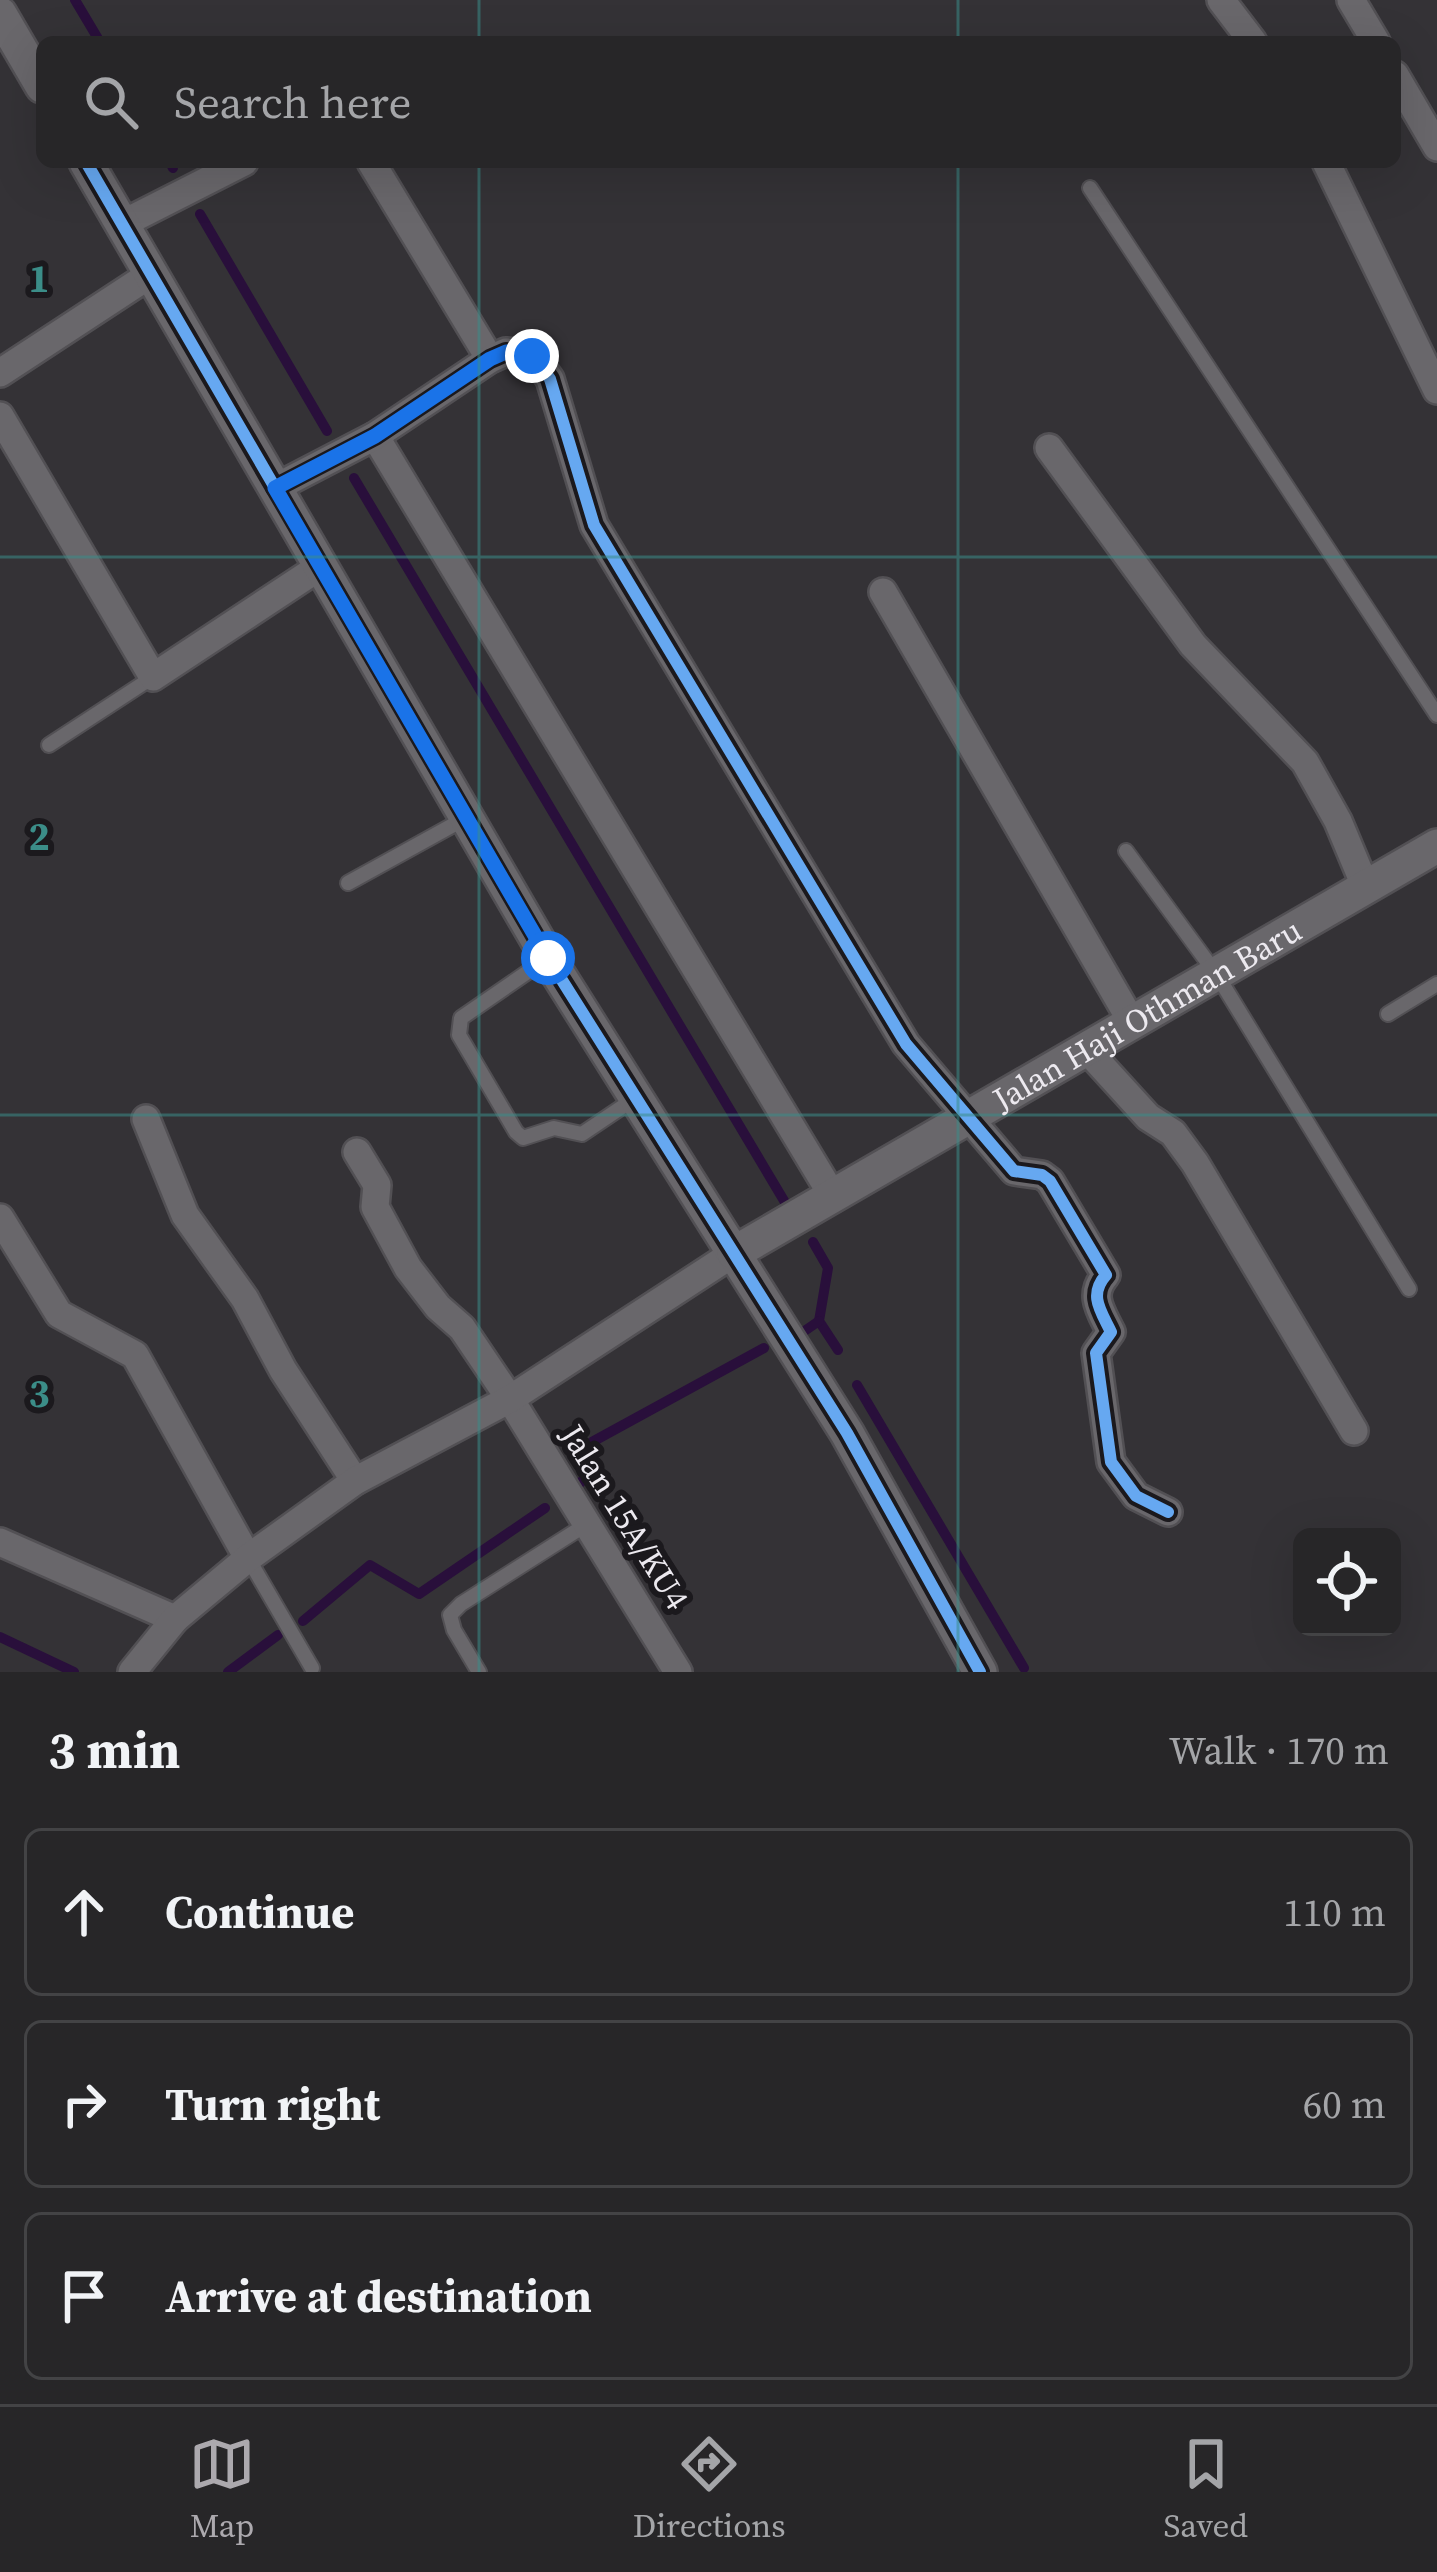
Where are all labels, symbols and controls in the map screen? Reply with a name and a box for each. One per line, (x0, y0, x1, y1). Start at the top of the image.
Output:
search box (36, 36, 1401, 168)
icon: search (78, 69, 144, 135)
text: Search here (174, 71, 411, 133)
text: 1 (28, 252, 50, 305)
route end (505, 329, 559, 383)
text: 2 (28, 810, 50, 863)
street label: Jalan Haji Othman Baru (983, 907, 1309, 1122)
route start (521, 931, 575, 985)
text: 3 (28, 1367, 50, 1420)
street label: Jalan 15A/KU4 (550, 1415, 700, 1618)
map controls (1293, 1528, 1401, 1636)
button: locate (1293, 1528, 1401, 1636)
text: 3 min (48, 1715, 180, 1785)
text: Walk · 170 m (1169, 1724, 1389, 1777)
icon: ahead (51, 1879, 117, 1945)
text: Continue (165, 1881, 354, 1943)
text: 110 m (1283, 1886, 1386, 1939)
icon: right (51, 2071, 117, 2137)
text: Turn right (165, 2073, 380, 2135)
text: 60 m (1303, 2078, 1386, 2131)
icon: arrive (51, 2263, 117, 2329)
text: Arrive at destination (165, 2265, 592, 2327)
tab: Map (189, 2431, 255, 2548)
tab: Directions (633, 2431, 786, 2548)
tab: Saved (1163, 2431, 1248, 2548)

